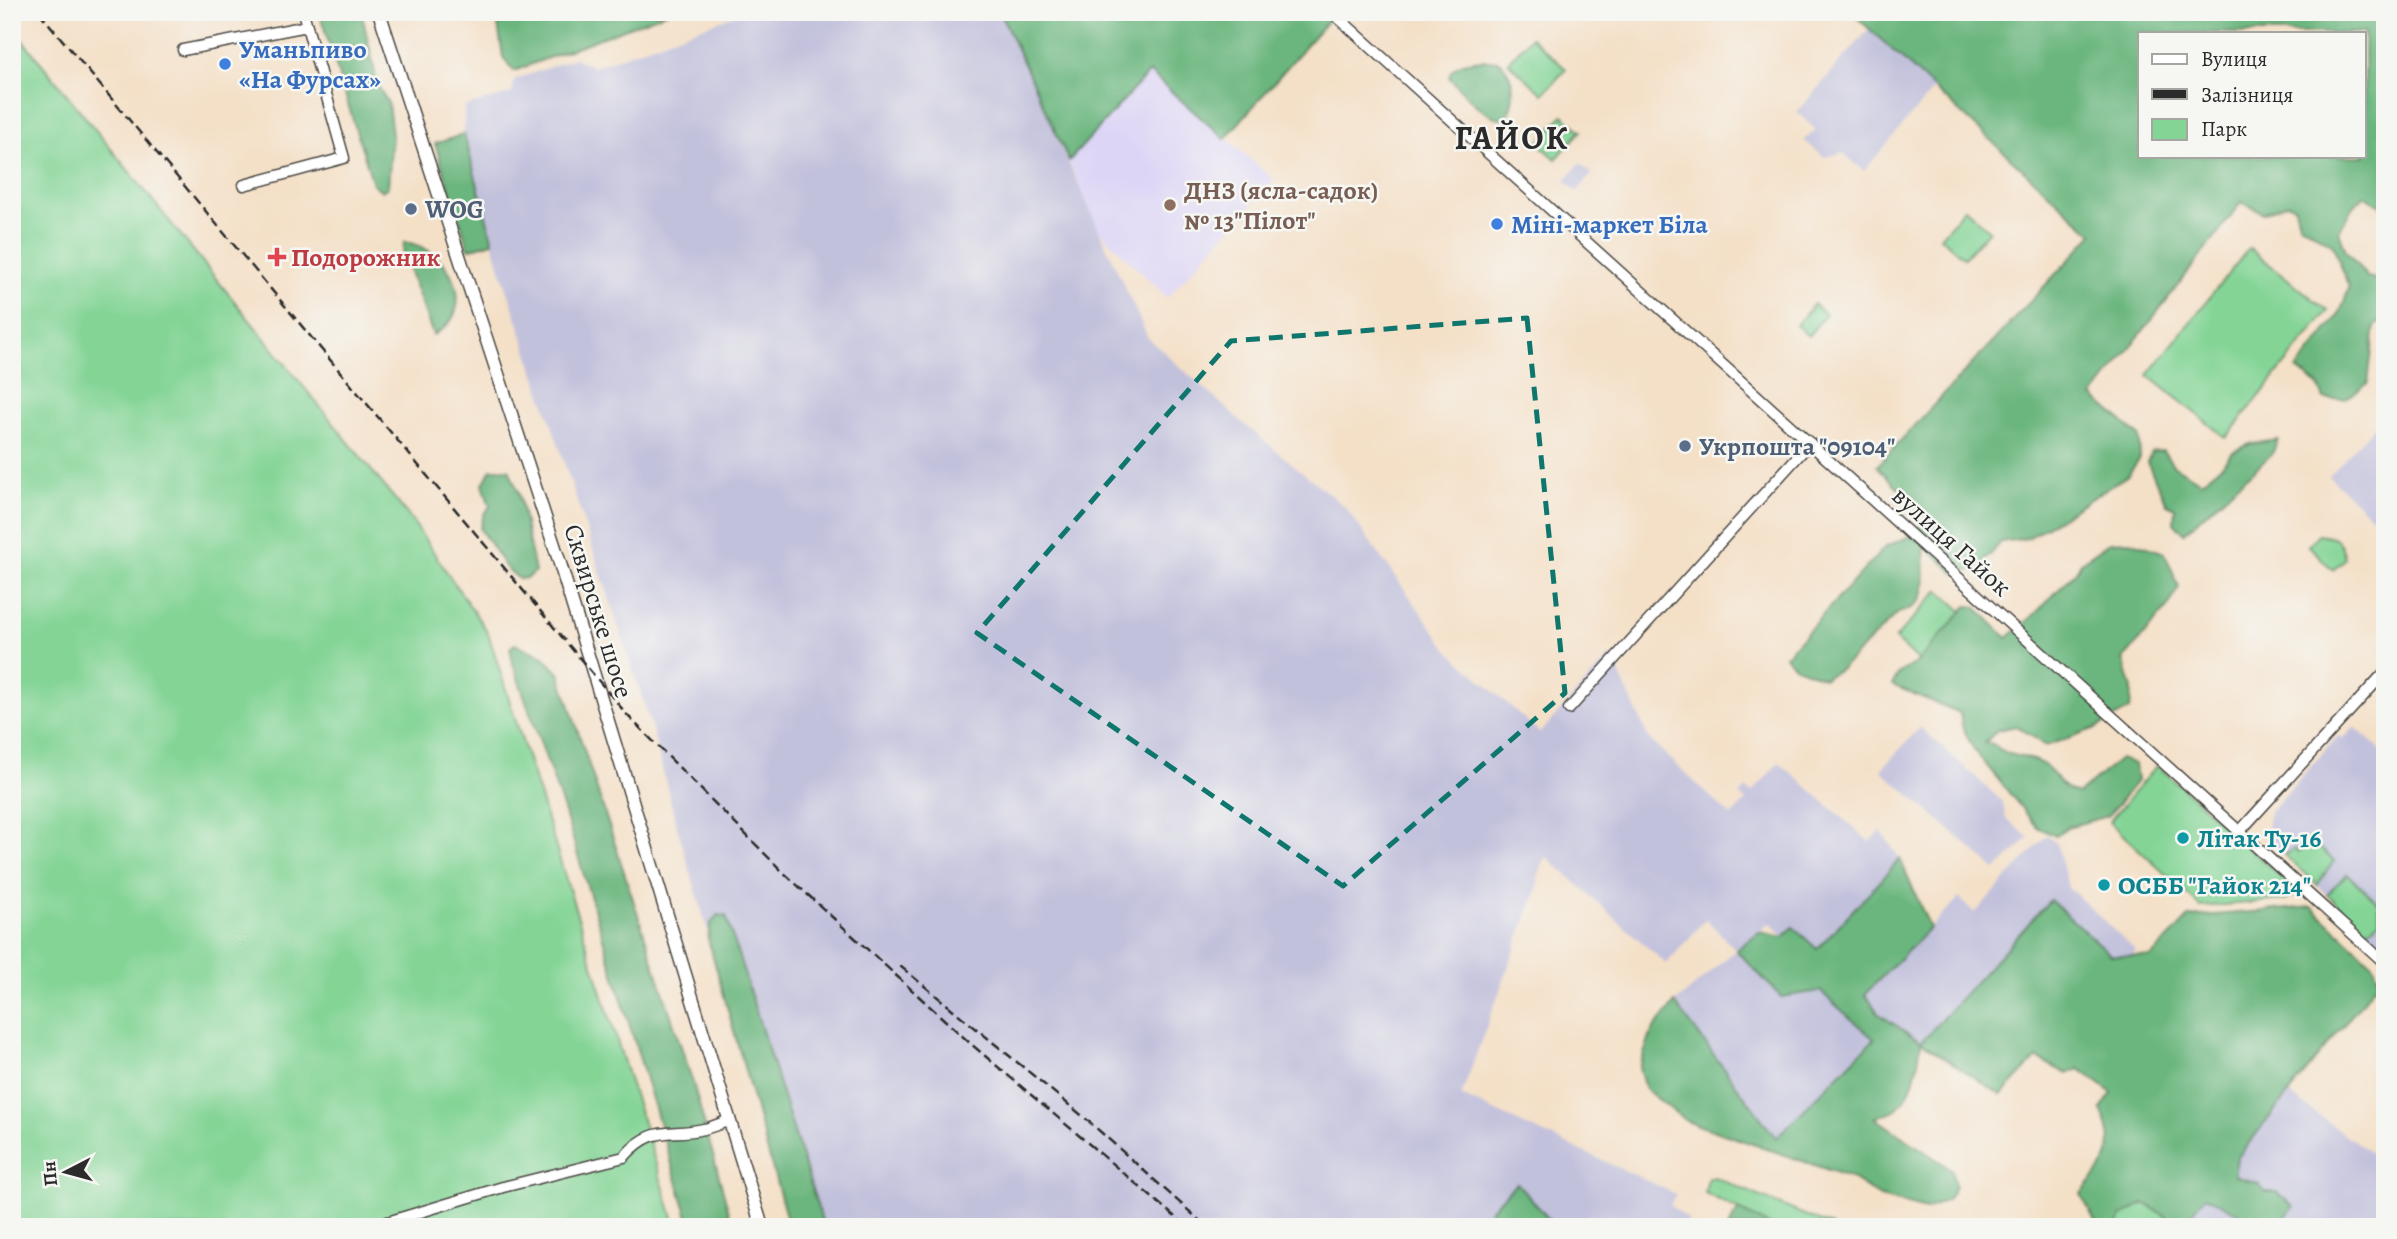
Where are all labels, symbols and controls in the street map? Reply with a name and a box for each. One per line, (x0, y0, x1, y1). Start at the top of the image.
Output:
place label: Уманьпиво «На Фурсах» (239, 32, 381, 97)
legend (2138, 32, 2366, 158)
text: Вулиця (2201, 45, 2267, 73)
marker: Уманьпиво «На Фурсах» (217, 56, 233, 72)
text: Залізниця (2201, 81, 2293, 109)
district label: ГАЙОК (1454, 115, 1570, 160)
text: Парк (2201, 115, 2247, 143)
place label: ДНЗ (ясла-садок) № 13"Пілот" (1184, 173, 1378, 238)
place label: WOG (424, 192, 484, 227)
marker: ДНЗ (ясла-садок) № 13"Пілот" (1162, 197, 1178, 213)
marker: WOG (403, 201, 419, 217)
place label: Міні-маркет Біла (1511, 207, 1709, 242)
marker: Міні-маркет Біла (1489, 216, 1505, 232)
place label: Подорожник (291, 240, 441, 275)
marker: Подорожник (269, 249, 285, 265)
place label: Укрпошта "09104" (1699, 429, 1895, 464)
marker: Укрпошта "09104" (1677, 438, 1693, 454)
street label: вулиця Гайок (1884, 478, 2019, 604)
street label: Сквирське шосе (555, 520, 642, 702)
place label: Літак Ту-16 (2197, 821, 2321, 856)
marker: Літак Ту-16 (2175, 830, 2191, 846)
place label: ОСББ "Гайок 214" (2118, 868, 2311, 903)
marker: ОСББ "Гайок 214" (2096, 877, 2112, 893)
north arrow (32, 1138, 102, 1208)
text: Пн (36, 1160, 64, 1187)

